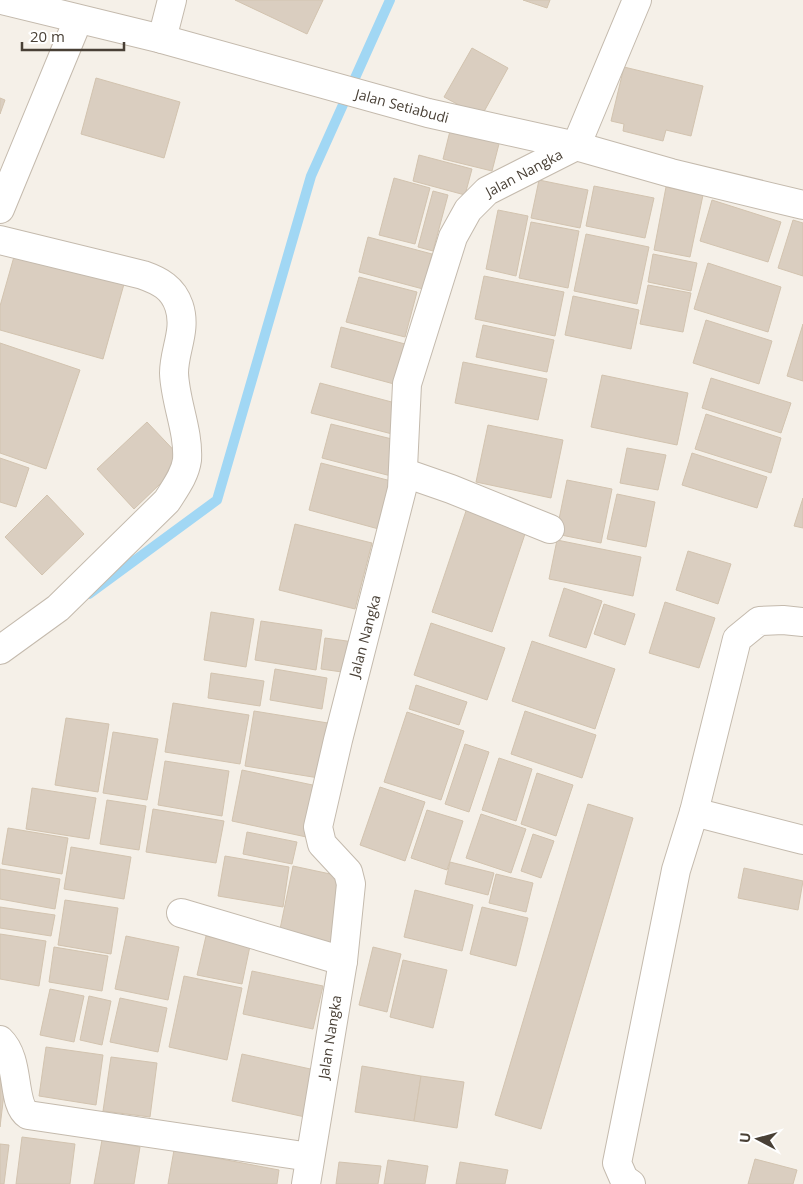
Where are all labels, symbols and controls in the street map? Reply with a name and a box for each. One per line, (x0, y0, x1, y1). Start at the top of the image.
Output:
scale bar (22, 20, 125, 52)
text: 20 m (30, 26, 65, 46)
street label: Jalan Setiabudi (351, 83, 451, 127)
street label: Jalan Nangka (480, 144, 566, 202)
street label: Jalan Nangka (344, 592, 385, 681)
street label: Jalan Nangka (313, 994, 346, 1082)
north arrow (733, 1114, 783, 1164)
text: U (735, 1131, 755, 1144)

